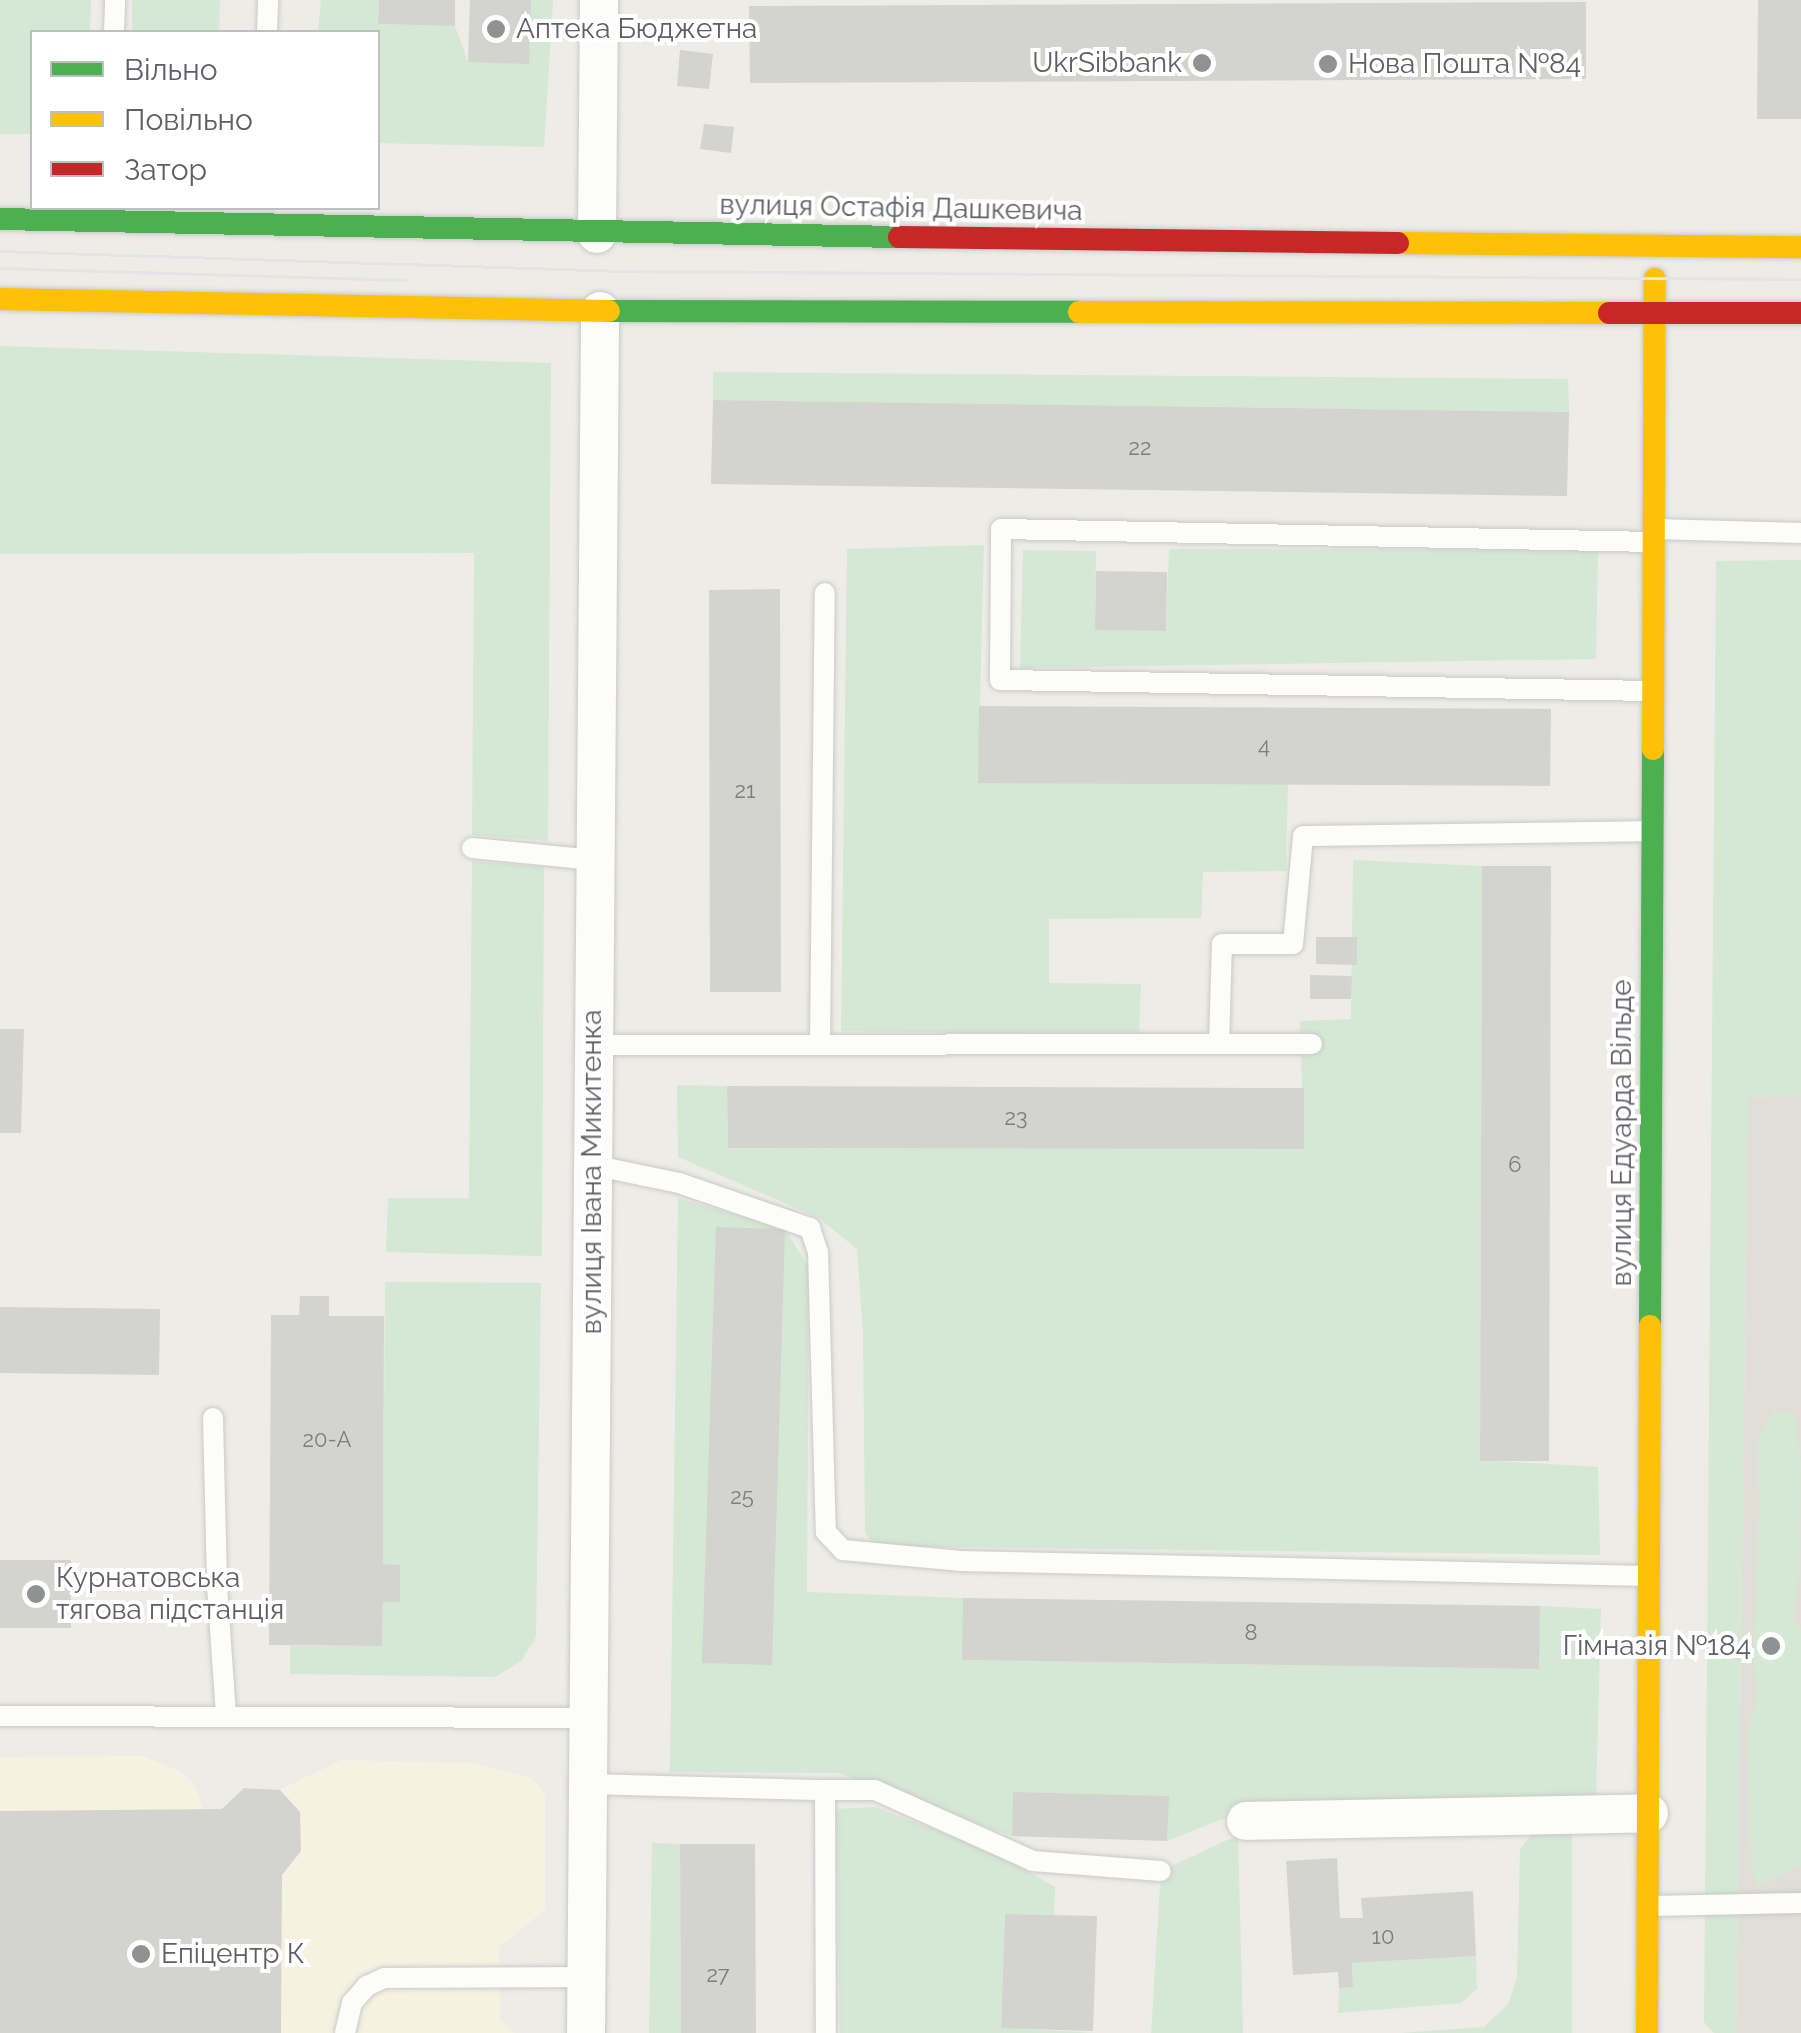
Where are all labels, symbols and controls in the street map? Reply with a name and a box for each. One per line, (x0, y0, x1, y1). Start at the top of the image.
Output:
place label: Аптека Бюджетна (516, 12, 757, 46)
marker: Аптека Бюджетна (485, 18, 507, 40)
legend (30, 30, 380, 210)
place label: UkrSibbank (1032, 46, 1182, 80)
place label: Нова Пошта №84 (1348, 47, 1581, 81)
text: Вільно (124, 52, 218, 87)
marker: UkrSibbank (1191, 52, 1213, 74)
marker: Нова Пошта №84 (1317, 53, 1339, 75)
text: Повільно (124, 102, 253, 137)
text: Затор (124, 152, 207, 187)
street label: вулиця Остафія Дашкевича (719, 188, 1083, 228)
house number: 22 (1129, 435, 1151, 461)
house number: 4 (1258, 733, 1270, 759)
house number: 21 (735, 778, 755, 804)
street label: вулиця Едуарда Вільде (1605, 980, 1639, 1286)
street label: вулиця Івана Микитенка (575, 1010, 609, 1334)
house number: 23 (1004, 1105, 1028, 1131)
house number: 6 (1508, 1152, 1522, 1178)
house number: 20-А (303, 1427, 351, 1453)
house number: 25 (730, 1484, 754, 1510)
place label: Курнатовська тягова пiдстанцiя (56, 1561, 284, 1627)
marker: Курнатовська тягова пiдстанцiя (25, 1583, 47, 1605)
house number: 8 (1244, 1620, 1258, 1646)
place label: Гімназія №184 (1563, 1629, 1751, 1663)
marker: Гімназія №184 (1760, 1635, 1782, 1657)
house number: 10 (1372, 1924, 1394, 1950)
place label: Епіцентр К (161, 1937, 304, 1971)
marker: Епіцентр К (130, 1943, 152, 1965)
house number: 27 (706, 1962, 730, 1988)

